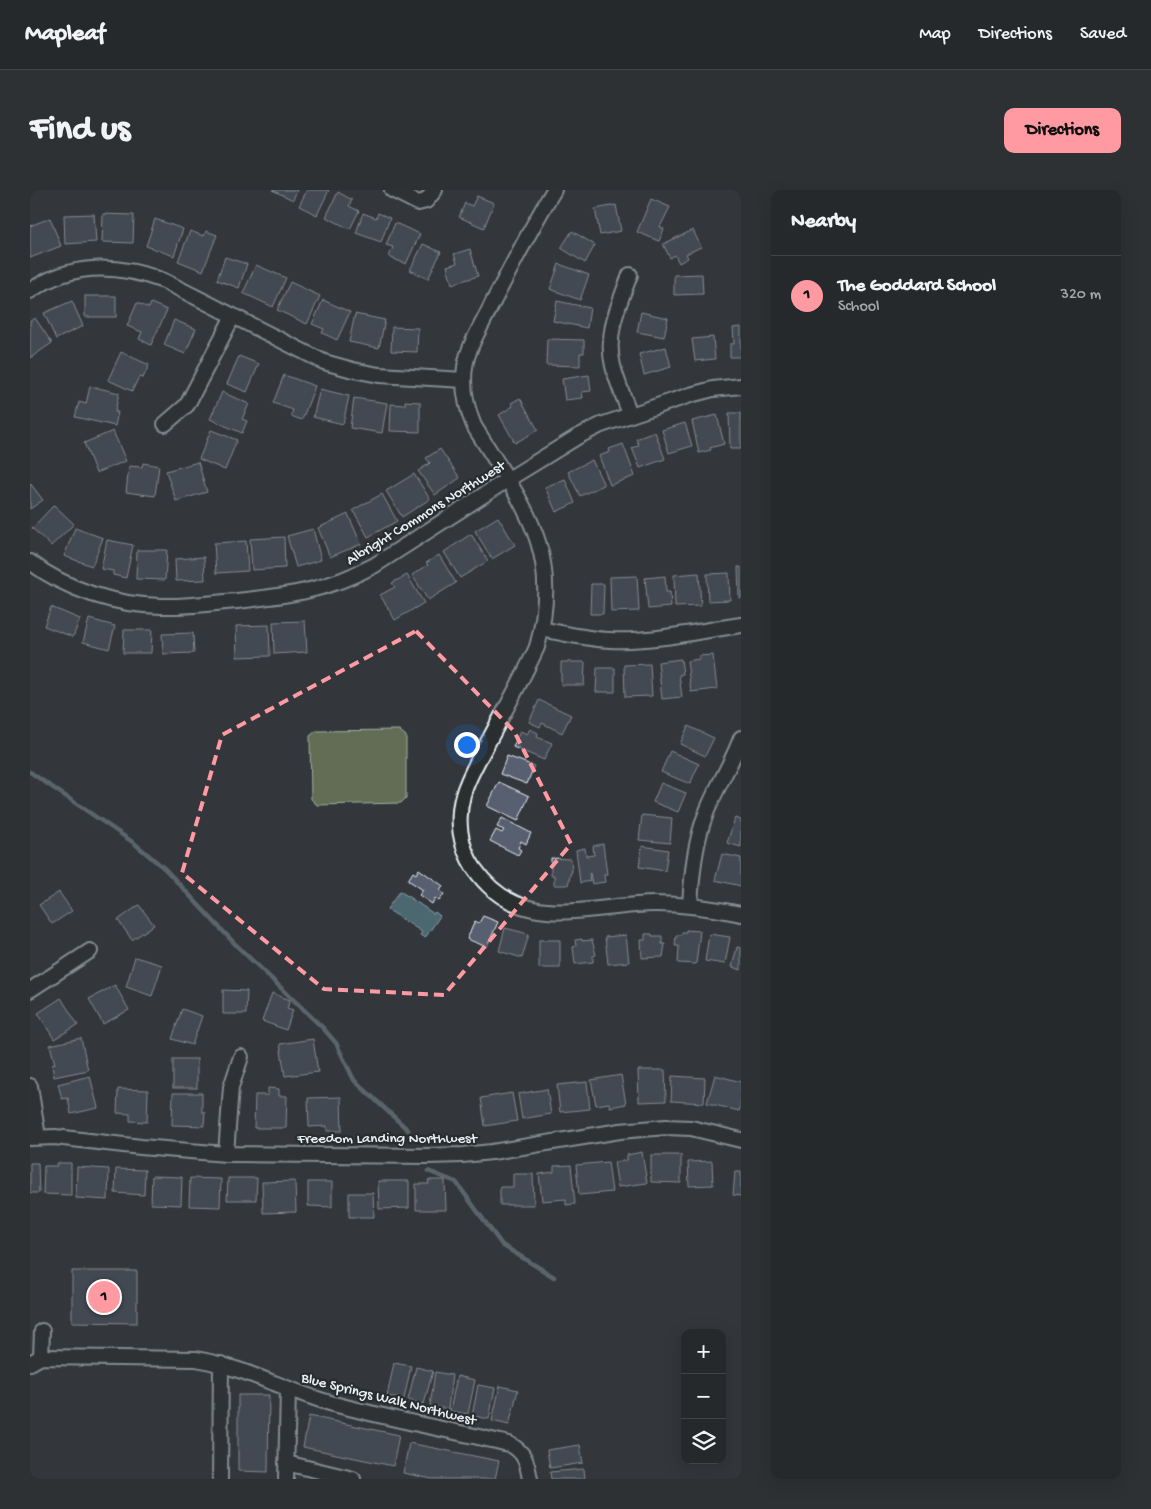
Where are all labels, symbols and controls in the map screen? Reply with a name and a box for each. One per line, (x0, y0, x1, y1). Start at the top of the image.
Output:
text: Mapleaf (25, 20, 105, 49)
text: Map (919, 24, 951, 45)
text: Directions (979, 24, 1052, 45)
text: Saved (1080, 24, 1126, 45)
button: Directions (1004, 108, 1121, 153)
text: Find us (30, 110, 130, 151)
text: Nearby (791, 210, 856, 235)
text: The Goddard School (838, 275, 996, 298)
text: 1 (804, 286, 810, 305)
text: 320 m (1061, 286, 1101, 305)
text: School (838, 298, 880, 317)
street label: Albright Commons Northwest (343, 456, 511, 570)
your location (454, 732, 480, 758)
street label: Freedom Landing Northwest (296, 1130, 479, 1148)
pin: 1 (88, 1278, 120, 1316)
map controls (681, 1329, 726, 1464)
button: + (681, 1329, 726, 1374)
street label: Blue Springs Walk Northwest (298, 1369, 480, 1431)
button: − (681, 1374, 726, 1419)
button: layers (681, 1419, 726, 1464)

